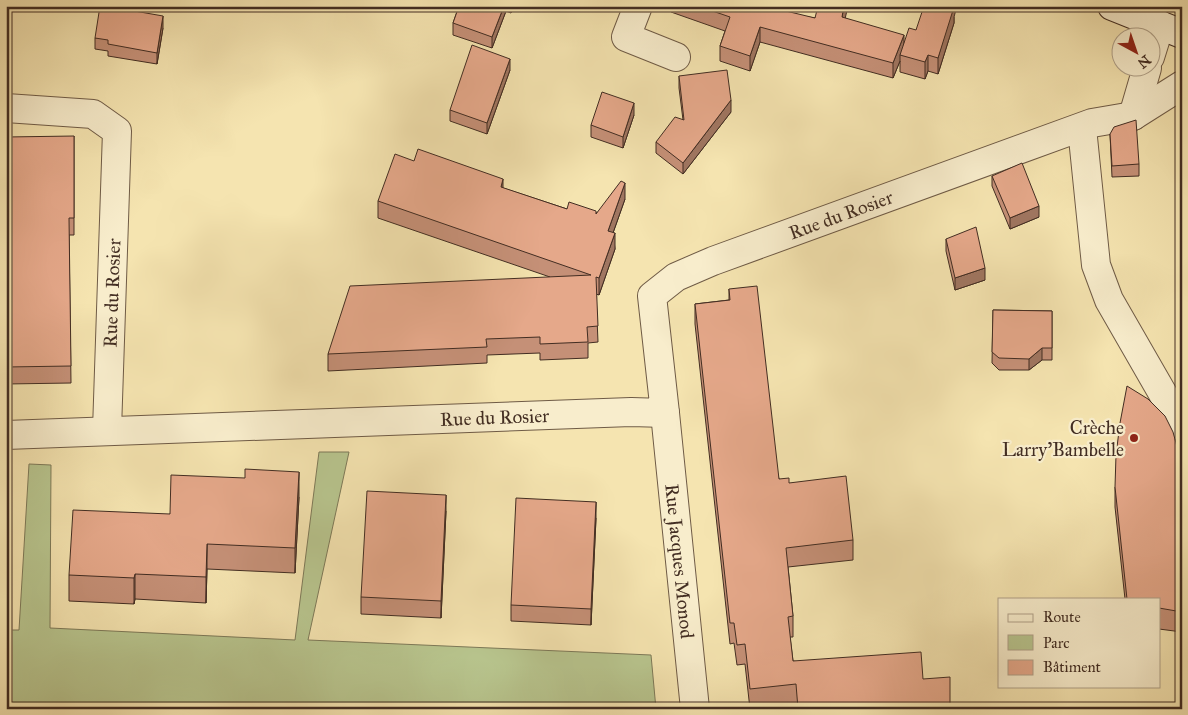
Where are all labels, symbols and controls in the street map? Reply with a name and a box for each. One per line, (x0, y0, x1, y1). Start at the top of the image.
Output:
north arrow (1110, 28, 1160, 78)
text: N (1134, 51, 1154, 72)
street label: Rue du Rosier (785, 185, 897, 244)
street label: Rue du Rosier (99, 237, 125, 348)
street label: Rue du Rosier (440, 403, 551, 431)
place label: Crèche Larry'Bambelle (1002, 416, 1124, 461)
marker: Crèche Larry'Bambelle (1128, 432, 1140, 444)
street label: Rue Jacques Monod (661, 483, 699, 640)
legend (998, 598, 1160, 688)
text: Route (1043, 608, 1081, 626)
text: Parc (1043, 634, 1070, 652)
text: Bâtiment (1043, 658, 1102, 676)

